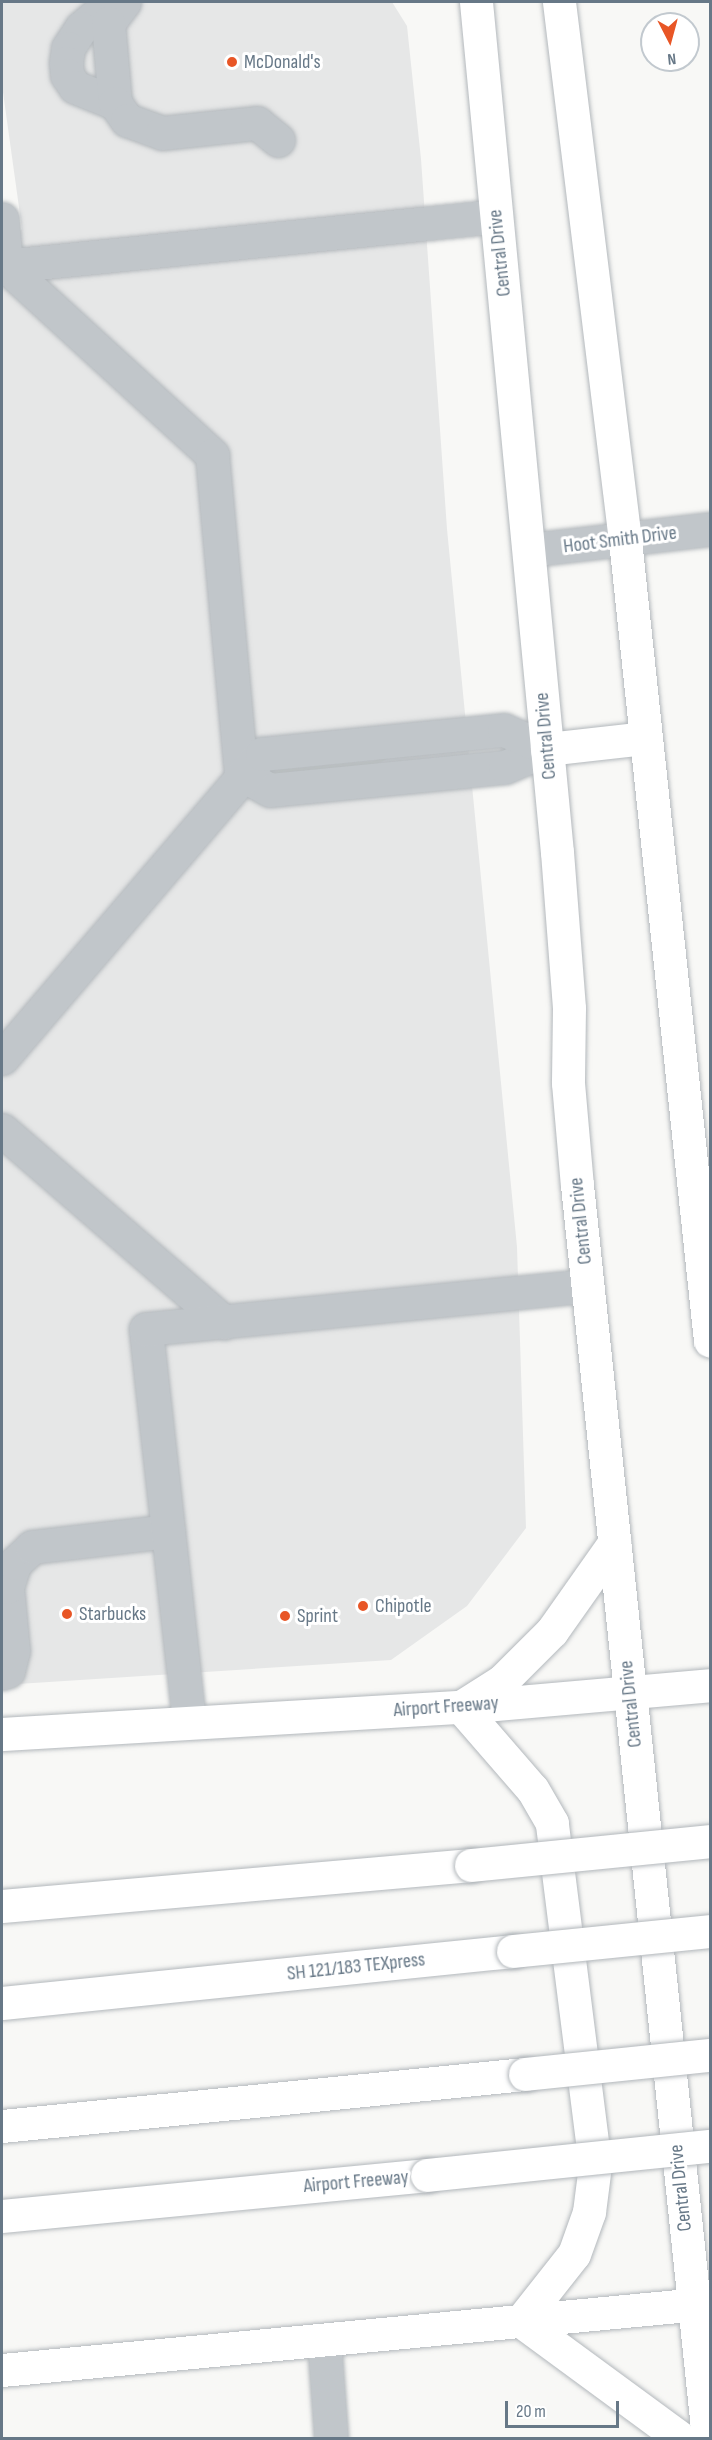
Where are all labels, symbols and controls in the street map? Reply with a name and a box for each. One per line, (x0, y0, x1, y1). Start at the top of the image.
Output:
north arrow (640, 12, 700, 72)
text: N (666, 49, 677, 68)
place label: McDonald's (244, 50, 321, 74)
marker: McDonald's (225, 55, 239, 69)
street label: Central Drive (484, 208, 516, 298)
street label: Hoot Smith Drive (562, 521, 678, 559)
street label: Central Drive (530, 691, 562, 781)
street label: Central Drive (565, 1176, 597, 1266)
place label: Chipotle (375, 1594, 431, 1618)
marker: Chipotle (356, 1599, 370, 1613)
place label: Starbucks (79, 1602, 146, 1626)
place label: Sprint (297, 1604, 338, 1628)
marker: Starbucks (60, 1607, 74, 1621)
marker: Sprint (278, 1609, 292, 1623)
street label: Central Drive (615, 1659, 647, 1749)
street label: Airport Freeway (393, 1691, 499, 1723)
street label: SH 121/183 TEXpress (286, 1948, 426, 1986)
street label: Central Drive (665, 2143, 697, 2233)
street label: Airport Freeway (303, 2165, 409, 2199)
scale bar (508, 2389, 622, 2427)
text: 20 m (516, 2401, 546, 2422)

